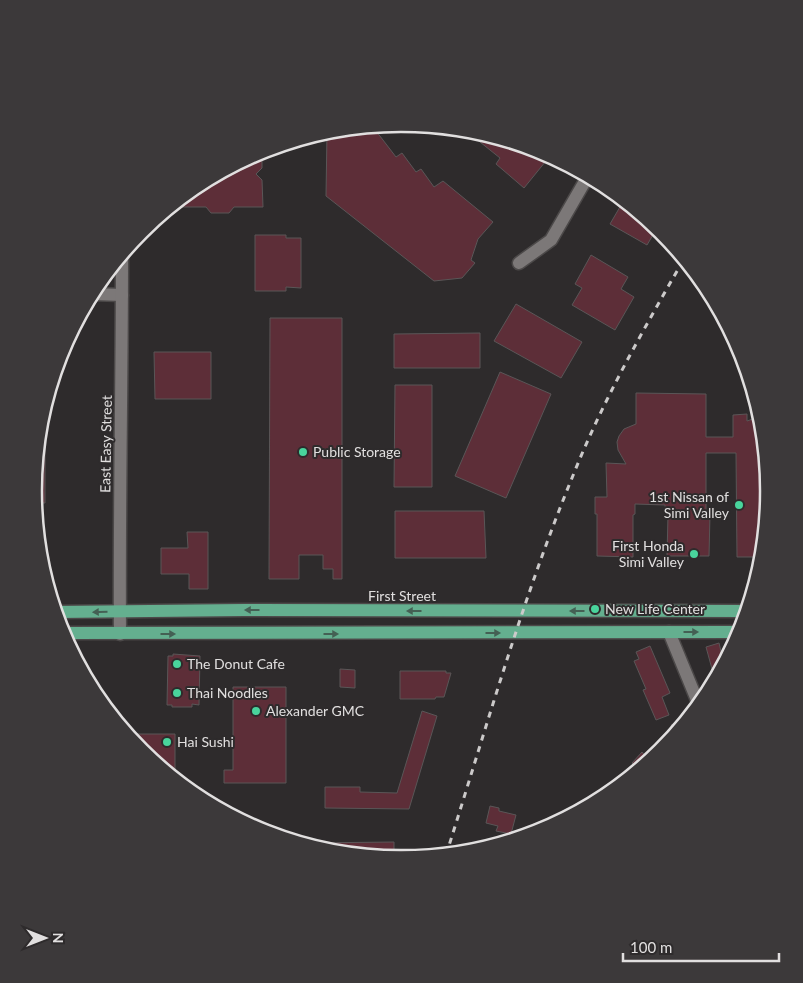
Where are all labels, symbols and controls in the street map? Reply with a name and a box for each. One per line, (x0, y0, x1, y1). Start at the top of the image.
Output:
street label: East Easy Street (96, 395, 115, 493)
place label: Public Storage (313, 443, 401, 460)
marker: Public Storage (297, 446, 309, 458)
place label: 1st Nissan of Simi Valley (649, 488, 730, 521)
marker: 1st Nissan of Simi Valley (733, 499, 745, 511)
place label: First Honda Simi Valley (612, 537, 685, 570)
marker: First Honda Simi Valley (688, 548, 700, 560)
street label: First Street (368, 587, 436, 604)
place label: New Life Center (605, 600, 705, 617)
marker: New Life Center (589, 603, 601, 615)
one-way arrow (243, 606, 259, 614)
one-way arrow (406, 607, 422, 615)
one-way arrow (568, 607, 584, 615)
one-way arrow (92, 608, 108, 616)
one-way arrow (683, 628, 699, 636)
one-way arrow (486, 629, 502, 637)
one-way arrow (161, 630, 177, 638)
one-way arrow (323, 630, 339, 638)
place label: The Donut Cafe (187, 655, 285, 672)
marker: The Donut Cafe (171, 658, 183, 670)
place label: Thai Noodles (187, 684, 268, 701)
marker: Thai Noodles (171, 687, 183, 699)
place label: Alexander GMC (266, 702, 365, 719)
marker: Alexander GMC (250, 705, 262, 717)
place label: Hai Sushi (177, 733, 234, 750)
marker: Hai Sushi (161, 736, 173, 748)
north arrow (20, 913, 70, 963)
scale bar (623, 930, 779, 962)
text: N (50, 933, 67, 943)
text: 100 m (630, 938, 672, 956)

